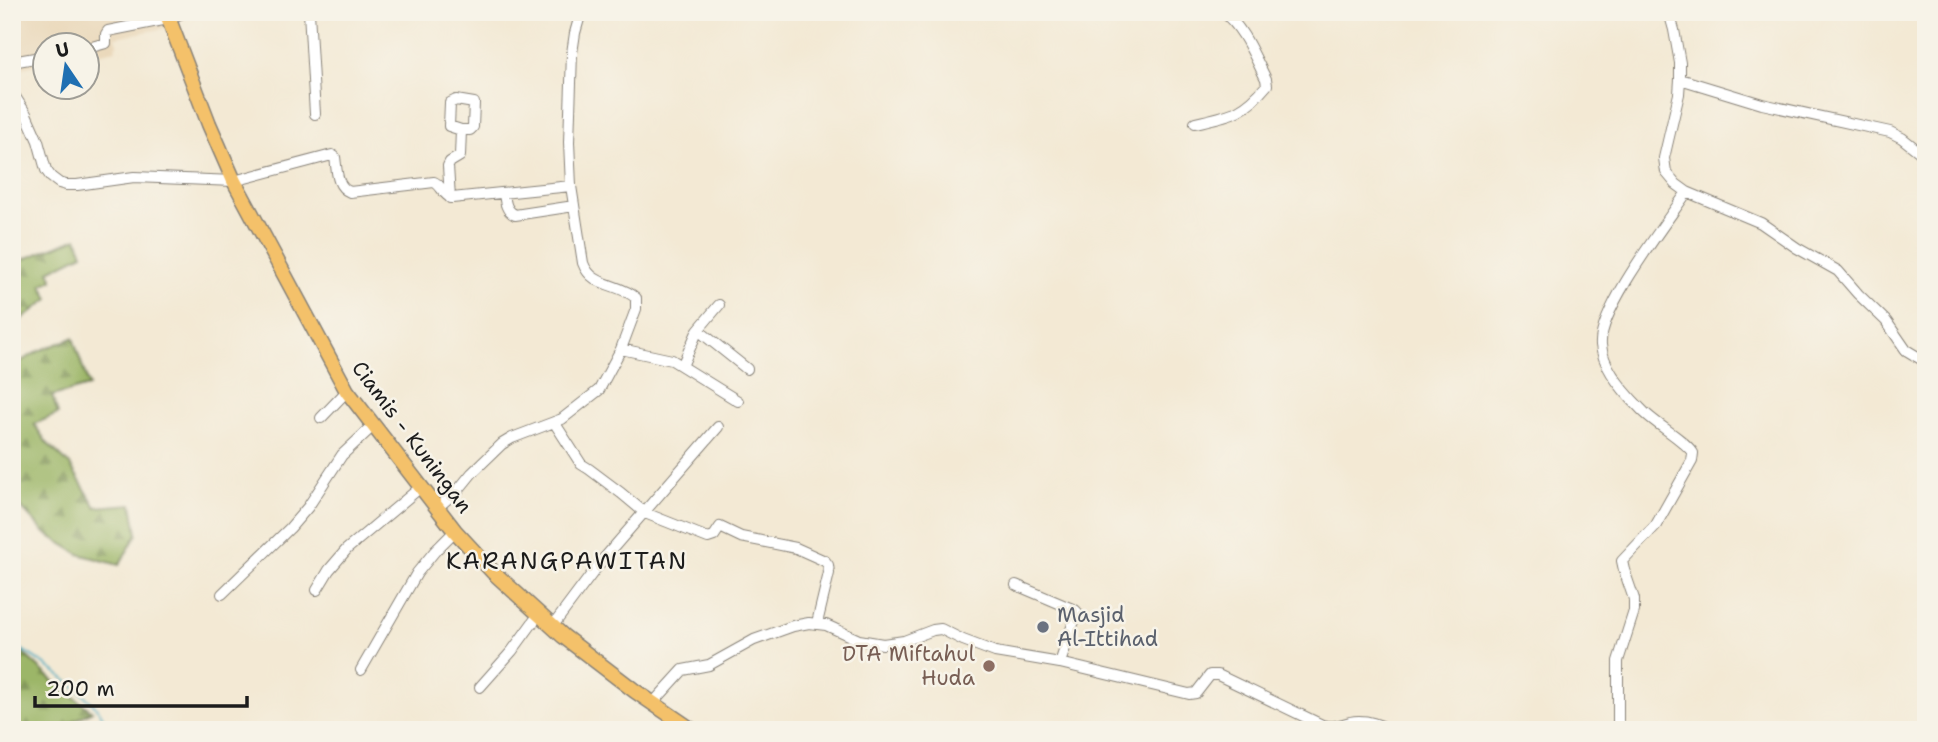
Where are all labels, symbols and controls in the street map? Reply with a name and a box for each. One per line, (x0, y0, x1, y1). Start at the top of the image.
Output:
north arrow (32, 32, 102, 102)
text: U (53, 36, 71, 64)
street label: Ciamis - Kuningan (345, 355, 479, 519)
district label: KARANGPAWITAN (446, 545, 688, 577)
place label: Masjid Al-Ittihad (1057, 601, 1158, 653)
marker: Masjid Al-Ittihad (1035, 619, 1051, 635)
place label: DTA Miftahul Huda (842, 640, 976, 692)
marker: DTA Miftahul Huda (981, 658, 997, 674)
scale bar (35, 665, 247, 709)
text: 200 m (46, 675, 115, 703)

